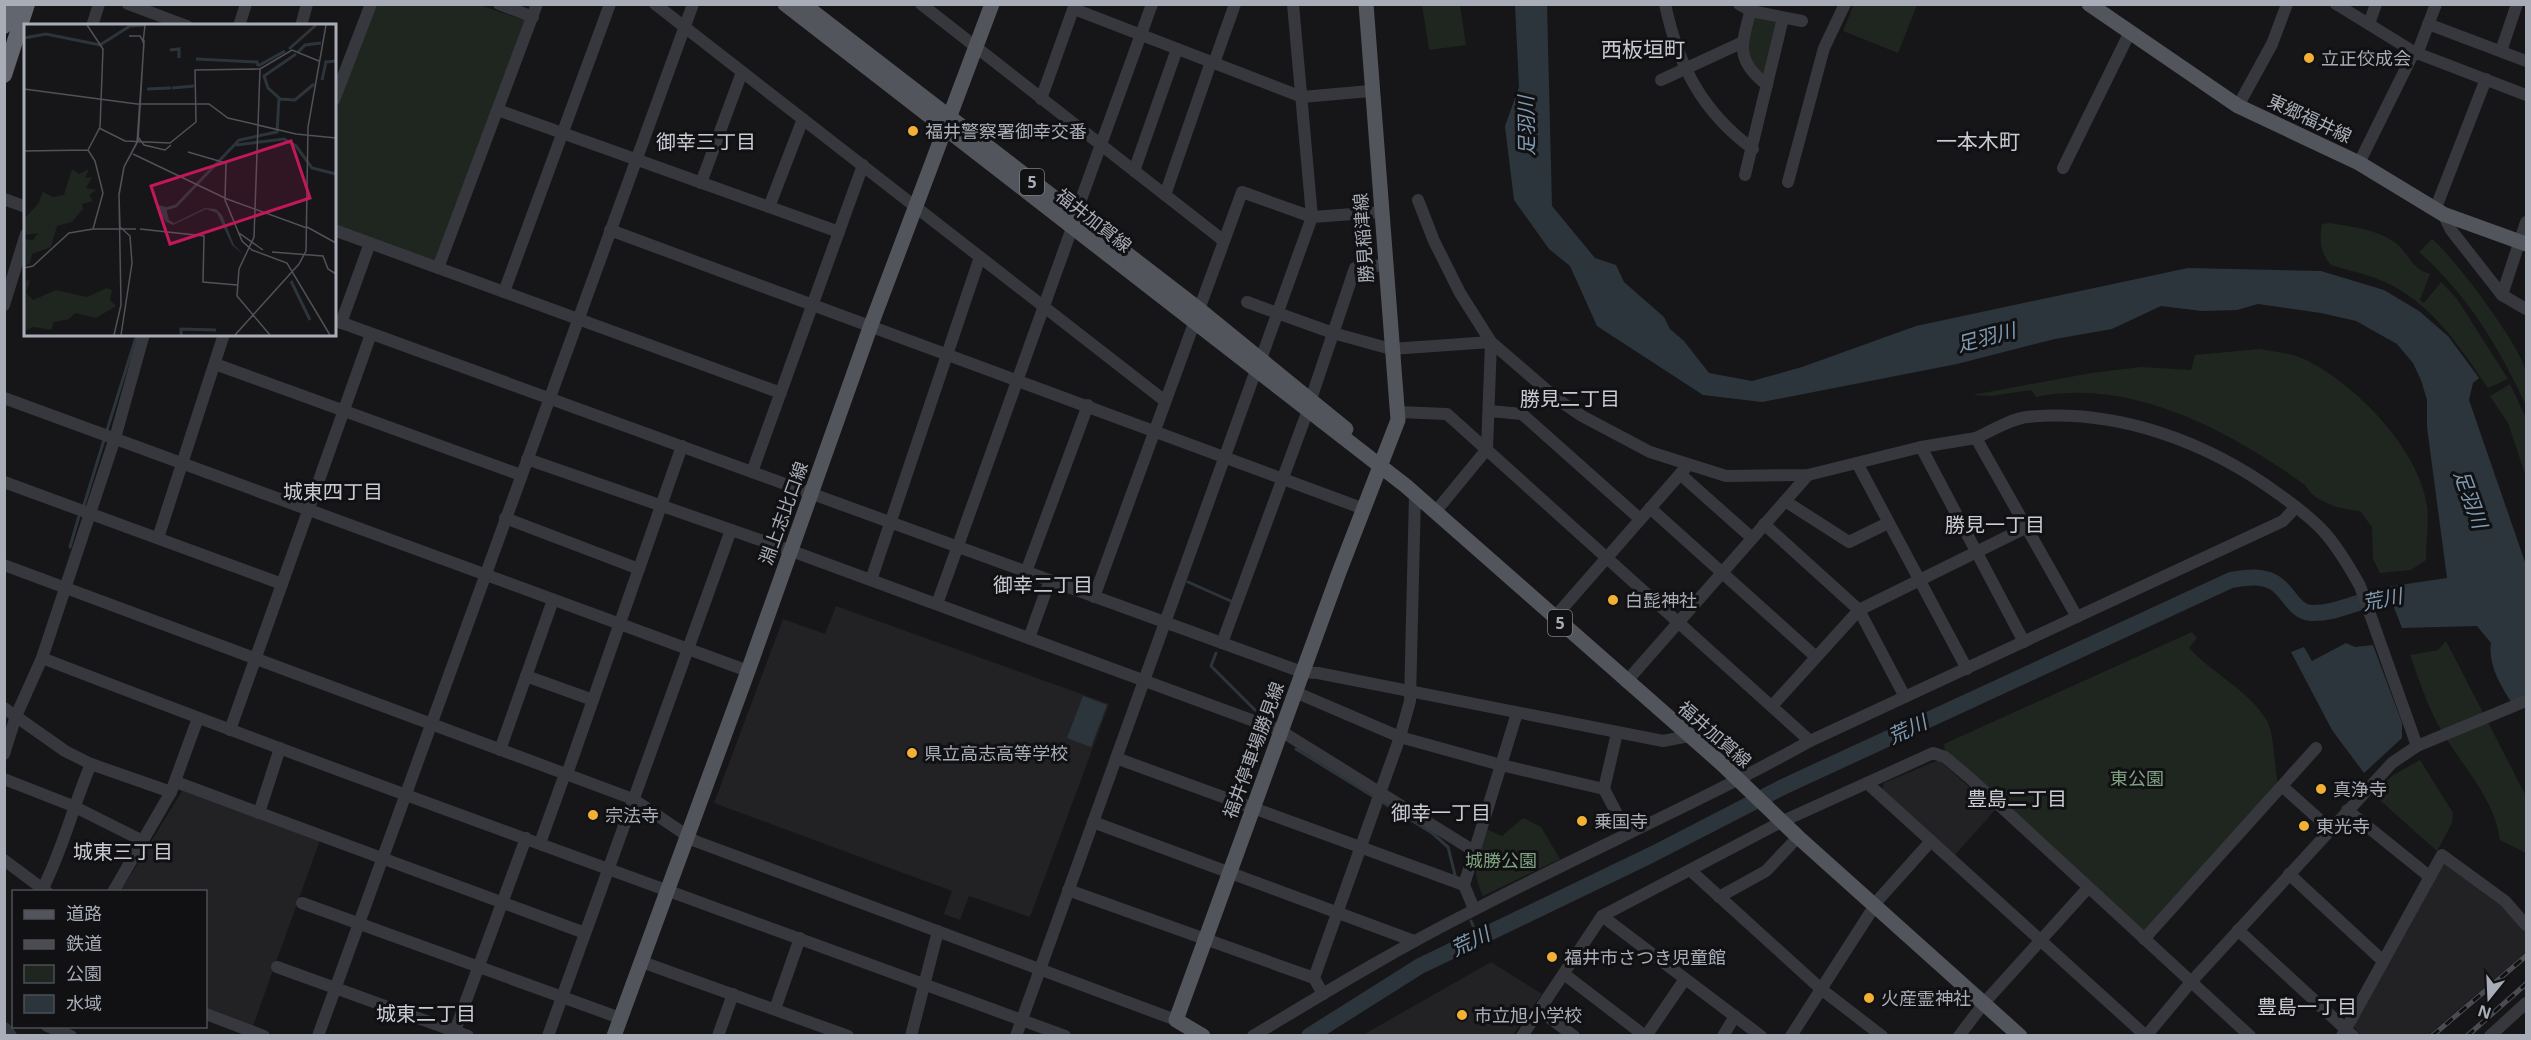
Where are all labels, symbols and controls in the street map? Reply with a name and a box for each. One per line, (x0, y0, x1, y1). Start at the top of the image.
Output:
inset map (24, 24, 336, 336)
district label: 西板垣町 (1601, 35, 1685, 63)
place label: 立正佼成会 (2321, 46, 2411, 70)
marker: 立正佼成会 (2302, 51, 2316, 65)
street label: 東郷福井線 (2264, 88, 2356, 148)
water label: 足羽川 (1512, 94, 1540, 156)
place label: 福井警察署御幸交番 (925, 119, 1087, 143)
marker: 福井警察署御幸交番 (906, 124, 920, 138)
district label: 一本木町 (1936, 127, 2020, 155)
district label: 御幸三丁目 (656, 128, 756, 155)
road number: 5 (1020, 169, 1044, 195)
street label: 福井加賀線 (1051, 183, 1137, 257)
street label: 勝見稲津線 (1348, 192, 1378, 284)
water label: 足羽川 (1954, 316, 2020, 358)
district label: 勝見二丁目 (1520, 385, 1620, 412)
street label: 淵上志比口線 (753, 458, 813, 568)
water label: 足羽川 (2448, 466, 2495, 534)
district label: 城東四丁目 (283, 478, 383, 505)
district label: 勝見一丁目 (1945, 511, 2045, 538)
district label: 御幸二丁目 (993, 571, 1093, 598)
water label: 荒川 (2360, 582, 2406, 616)
place label: 白髭神社 (1625, 588, 1697, 612)
marker: 白髭神社 (1606, 593, 1620, 607)
road number: 5 (1548, 610, 1572, 636)
street label: 福井停車場勝見線 (1217, 678, 1289, 822)
street label: 福井加賀線 (1673, 695, 1757, 773)
water label: 荒川 (1883, 707, 1933, 750)
place label: 県立高志高等学校 (924, 741, 1068, 765)
marker: 県立高志高等学校 (905, 746, 919, 760)
park label: 東公園 (2110, 766, 2164, 790)
place label: 真浄寺 (2333, 777, 2387, 801)
marker: 真浄寺 (2314, 782, 2328, 796)
district label: 豊島二丁目 (1967, 785, 2067, 812)
district label: 御幸一丁目 (1391, 799, 1491, 826)
place label: 宗法寺 (605, 803, 659, 827)
marker: 宗法寺 (586, 808, 600, 822)
place label: 乗国寺 (1594, 809, 1648, 833)
marker: 乗国寺 (1575, 814, 1589, 828)
place label: 東光寺 (2316, 814, 2370, 838)
marker: 東光寺 (2297, 819, 2311, 833)
district label: 城東三丁目 (73, 838, 173, 865)
park label: 城勝公園 (1465, 848, 1537, 872)
legend (12, 890, 207, 1028)
text: 道路 (66, 901, 102, 925)
water label: 荒川 (1446, 919, 1496, 962)
text: 鉄道 (66, 931, 102, 955)
place label: 福井市さつき児童館 (1564, 945, 1726, 969)
marker: 福井市さつき児童館 (1545, 950, 1559, 964)
text: 公園 (66, 961, 102, 985)
north arrow (2459, 968, 2519, 1028)
place label: 火産霊神社 (1881, 986, 1971, 1010)
text: 水域 (66, 991, 102, 1015)
marker: 火産霊神社 (1862, 991, 1876, 1005)
district label: 豊島一丁目 (2257, 993, 2357, 1020)
district label: 城東二丁目 (376, 1000, 476, 1027)
text: N (2475, 1000, 2494, 1025)
place label: 市立旭小学校 (1474, 1003, 1582, 1027)
marker: 市立旭小学校 (1455, 1008, 1469, 1022)

